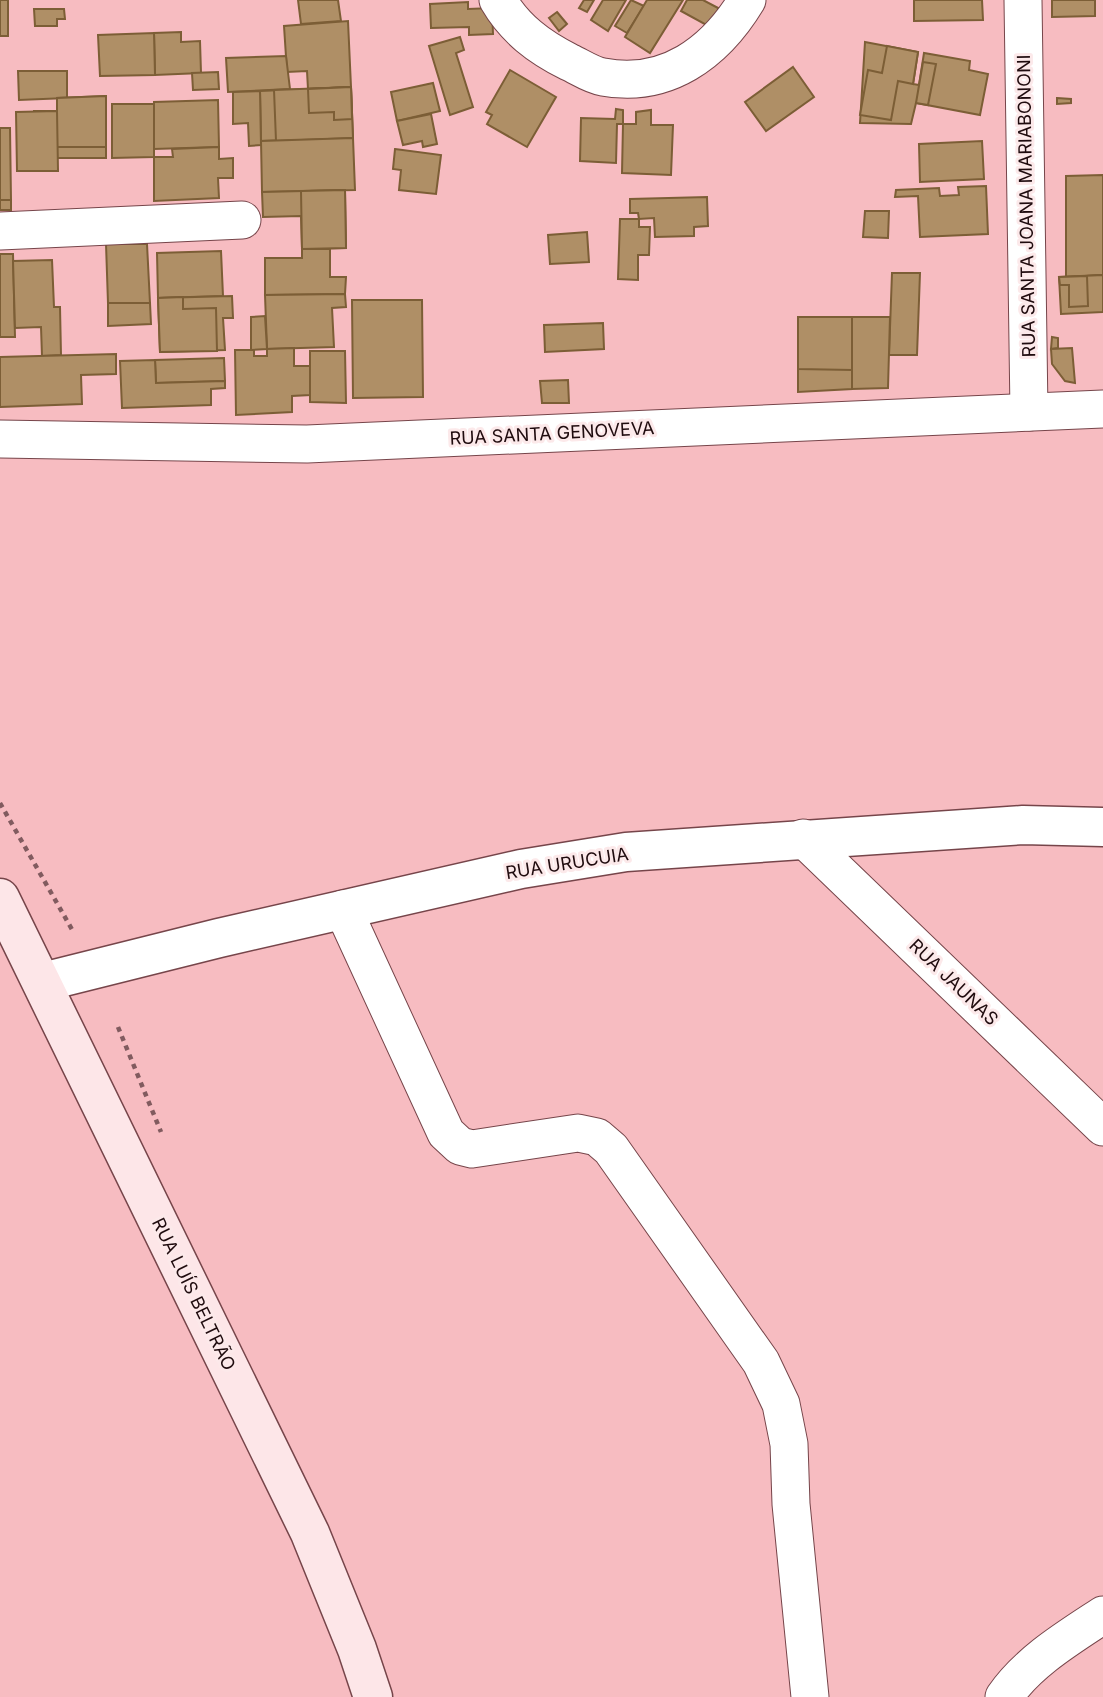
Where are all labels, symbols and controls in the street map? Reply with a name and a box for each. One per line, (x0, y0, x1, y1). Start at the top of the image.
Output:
street label: RUA SANTA JOANA MARIABONONI (1013, 54, 1039, 358)
street label: RUA SANTA GENOVEVA (449, 417, 655, 449)
street label: RUA URUCUIA (504, 843, 630, 883)
street label: RUA JAUNAS (905, 934, 1003, 1030)
street label: RUA LUÍS BELTRÃO (148, 1214, 241, 1374)

